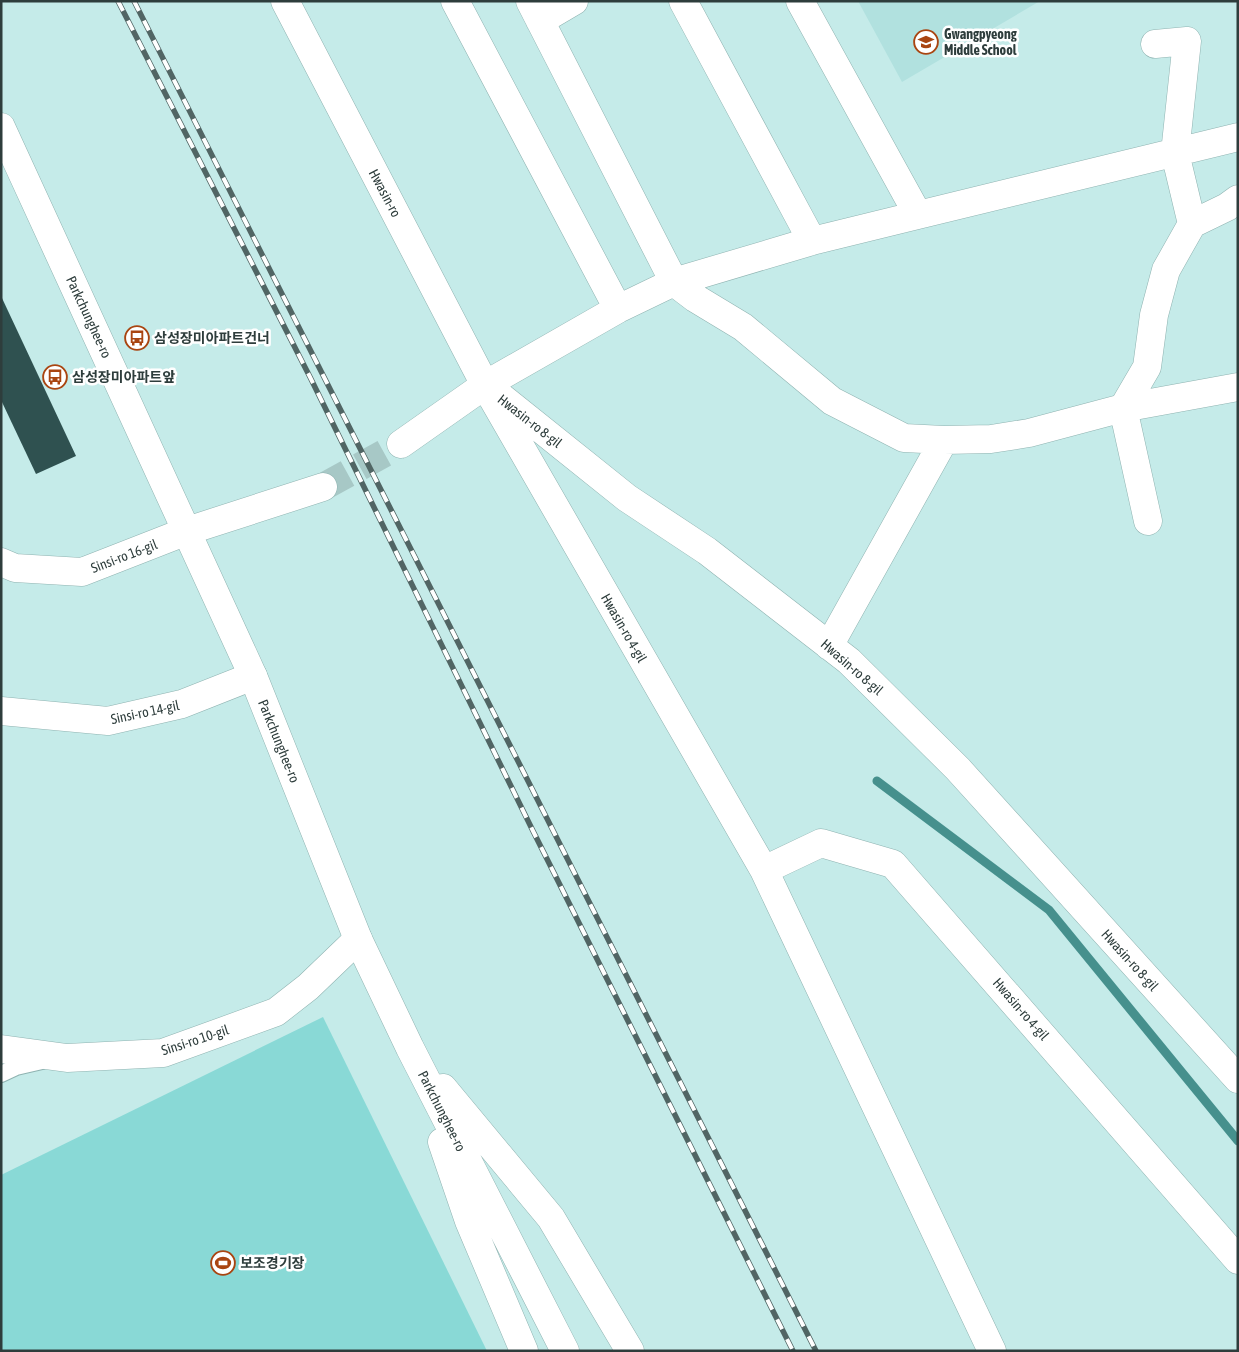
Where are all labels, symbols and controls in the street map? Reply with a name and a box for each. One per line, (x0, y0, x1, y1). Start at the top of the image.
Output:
place label: Gwangpyeong Middle School (944, 26, 1018, 58)
school or university icon: Gwangpyeong Middle School (913, 29, 939, 55)
street label: Hwasin-ro (366, 166, 404, 220)
street label: Parkchunghee-ro (63, 274, 115, 360)
bus stop icon: 삼성장미아파트건너 (124, 325, 150, 351)
place label: 삼성장미아파트건너 (154, 330, 270, 346)
bus stop icon: 삼성장미아파트앞 (42, 364, 68, 390)
place label: 삼성장미아파트앞 (72, 369, 175, 385)
street label: Hwasin-ro 8-gil (495, 391, 565, 451)
street label: Sinsi-ro 16-gil (89, 536, 160, 576)
street label: Hwasin-ro 4-gil (598, 591, 650, 666)
street label: Hwasin-ro 8-gil (818, 636, 887, 698)
street label: Sinsi-ro 14-gil (109, 697, 181, 727)
street label: Parkchunghee-ro (255, 697, 303, 785)
street label: Hwasin-ro 8-gil (1098, 926, 1162, 994)
street label: Hwasin-ro 4-gil (990, 975, 1052, 1044)
street label: Sinsi-ro 10-gil (159, 1022, 231, 1058)
street label: Parkchunghee-ro (415, 1068, 469, 1154)
sports icon: 보조경기장 (210, 1250, 236, 1276)
place label: 보조경기장 (240, 1255, 305, 1271)

